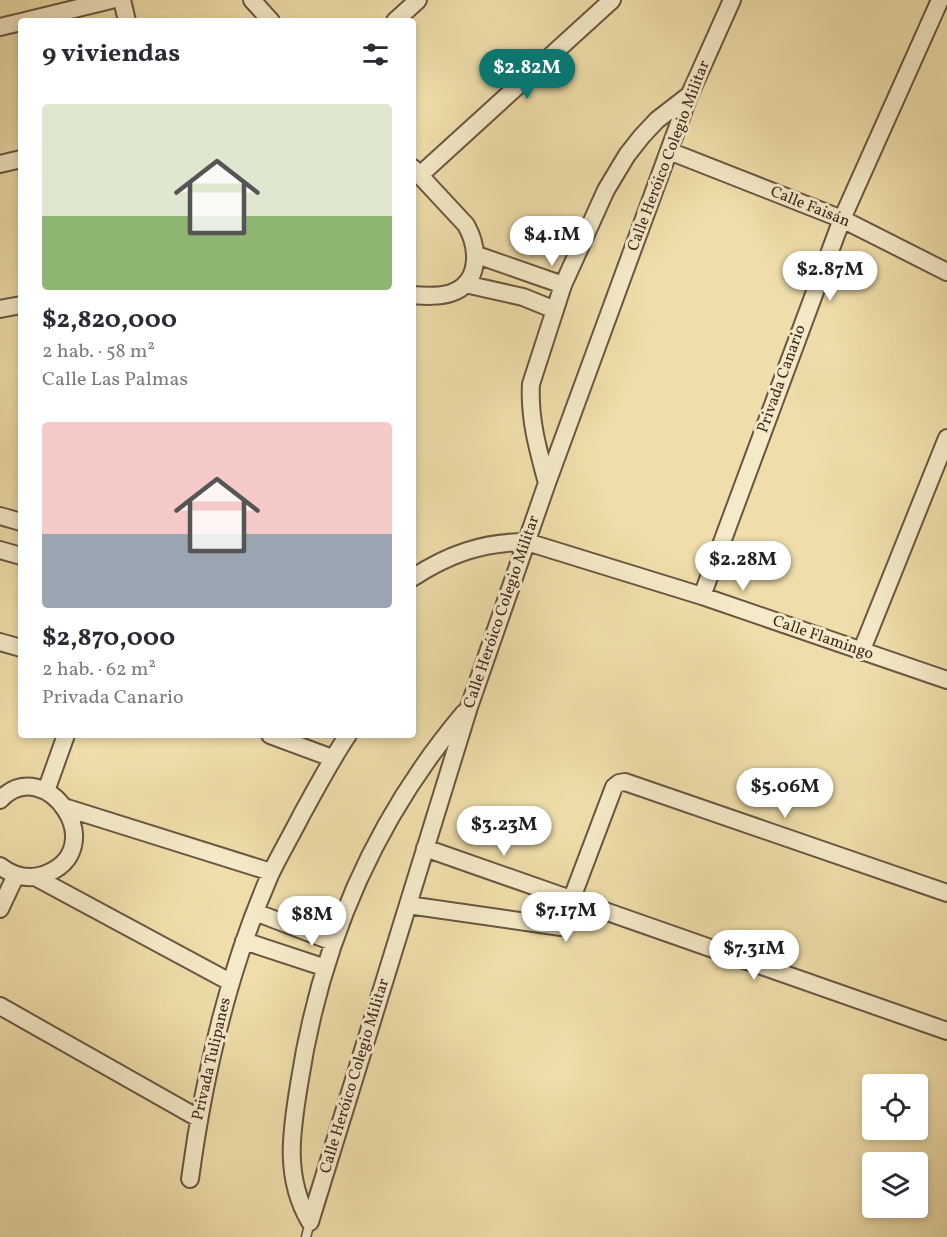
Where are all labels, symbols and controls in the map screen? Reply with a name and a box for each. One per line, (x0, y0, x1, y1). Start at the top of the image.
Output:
text: 9 viviendas (42, 36, 180, 72)
icon: filters (359, 38, 392, 71)
pin: $2.82M (478, 49, 576, 100)
text: $2.82M (493, 54, 561, 82)
street label: Calle Heróico Colegio Militar (622, 57, 716, 255)
icon: home (163, 143, 271, 251)
street label: Calle Faisán (767, 181, 853, 233)
pin: $4.1M (510, 216, 594, 267)
text: $4.1M (524, 221, 580, 249)
pin: $2.87M (781, 251, 879, 302)
text: $2.87M (796, 256, 864, 284)
text: $2,820,000 (42, 302, 177, 338)
street label: Privada Canario (752, 322, 812, 436)
text: 2 hab. · 58 m² (42, 338, 155, 366)
text: Calle Las Palmas (42, 366, 188, 394)
icon: home (163, 461, 271, 569)
street label: Calle Heróico Colegio Militar (459, 512, 546, 711)
pin: $2.28M (694, 541, 792, 592)
text: $2.28M (709, 546, 777, 574)
street label: Calle Flamingo (769, 610, 877, 666)
text: $2,870,000 (42, 620, 175, 656)
text: 2 hab. · 62 m² (42, 656, 156, 684)
text: Privada Canario (42, 684, 184, 712)
pin: $5.06M (736, 768, 834, 819)
text: $5.06M (750, 773, 820, 801)
pin: $3.23M (455, 806, 553, 857)
text: $3.23M (471, 811, 537, 839)
pin: $7.17M (517, 892, 615, 943)
pin: $8M (283, 896, 341, 947)
text: $7.17M (535, 897, 597, 925)
text: $8M (291, 901, 333, 929)
pin: $7.31M (705, 930, 803, 981)
text: $7.31M (723, 935, 785, 963)
street label: Calle Heróico Colegio Militar (315, 976, 395, 1176)
street label: Privada Tulipanes (187, 995, 237, 1122)
map controls (862, 1074, 928, 1218)
button: locate (862, 1074, 928, 1140)
button: layers (862, 1152, 928, 1218)

